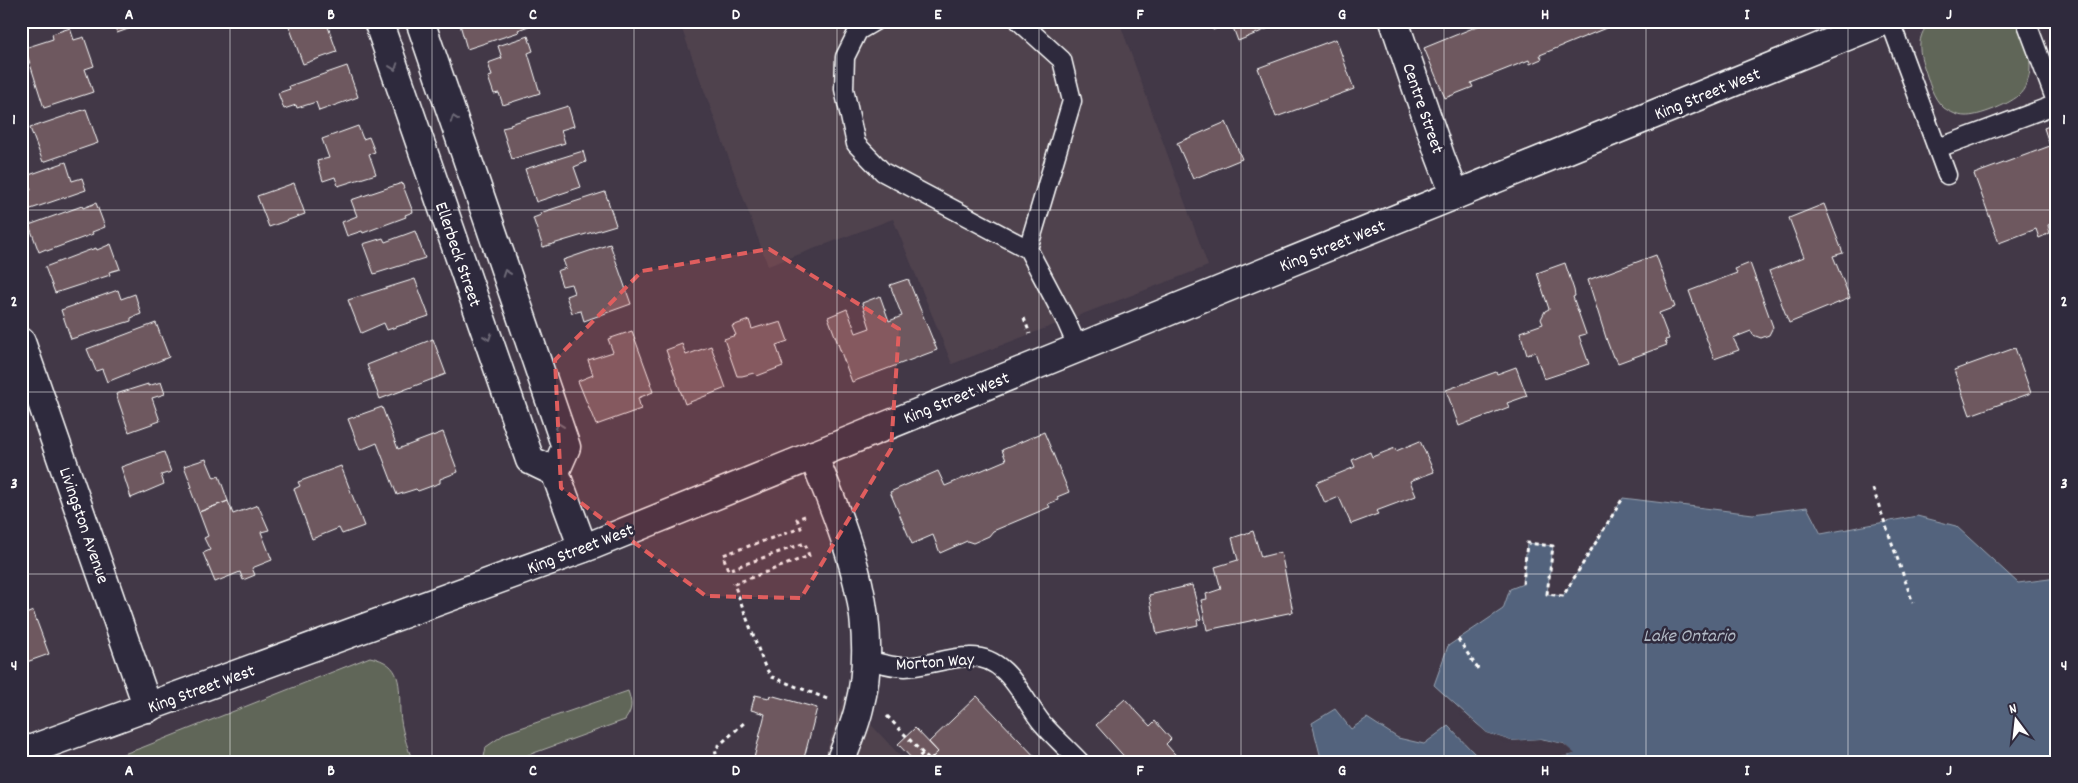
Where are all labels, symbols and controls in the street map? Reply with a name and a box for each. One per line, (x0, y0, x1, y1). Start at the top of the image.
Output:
text: A (125, 4, 134, 27)
text: B (327, 4, 335, 27)
text: C (529, 4, 537, 27)
text: D (732, 4, 741, 27)
text: E (934, 4, 942, 27)
text: F (1136, 4, 1144, 27)
text: G (1338, 4, 1346, 27)
text: H (1541, 4, 1549, 27)
text: I (1745, 4, 1751, 27)
text: J (1946, 4, 1952, 27)
street label: Centre Street (1394, 60, 1449, 158)
one-way arrow (388, 63, 398, 71)
street label: King Street West (1651, 63, 1765, 128)
text: 1 (12, 109, 16, 132)
text: 1 (2062, 109, 2066, 132)
one-way arrow (449, 115, 459, 124)
street label: Ellerbeck Street (427, 199, 486, 311)
street label: King Street West (1276, 215, 1390, 280)
one-way arrow (502, 269, 512, 277)
text: 2 (11, 291, 18, 314)
text: 2 (2061, 291, 2068, 314)
one-way arrow (482, 332, 492, 340)
street label: King Street West (900, 367, 1014, 432)
one-way arrow (555, 423, 565, 431)
street label: Livingston Avenue (51, 464, 114, 587)
text: 3 (10, 473, 18, 496)
text: 3 (2060, 473, 2068, 496)
street label: King Street West (524, 518, 638, 582)
water label: Lake Ontario (1643, 624, 1736, 651)
street label: Morton Way (895, 648, 976, 679)
text: 4 (11, 655, 17, 678)
text: 4 (2061, 655, 2067, 678)
street label: King Street West (145, 659, 259, 721)
north arrow (1990, 696, 2040, 746)
text: N (2007, 699, 2019, 720)
text: A (125, 760, 134, 783)
text: B (327, 760, 335, 783)
text: C (529, 760, 537, 783)
text: D (732, 760, 741, 783)
text: E (934, 760, 942, 783)
text: F (1136, 760, 1144, 783)
text: G (1338, 760, 1346, 783)
text: H (1541, 760, 1549, 783)
text: I (1745, 760, 1751, 783)
text: J (1946, 760, 1952, 783)

